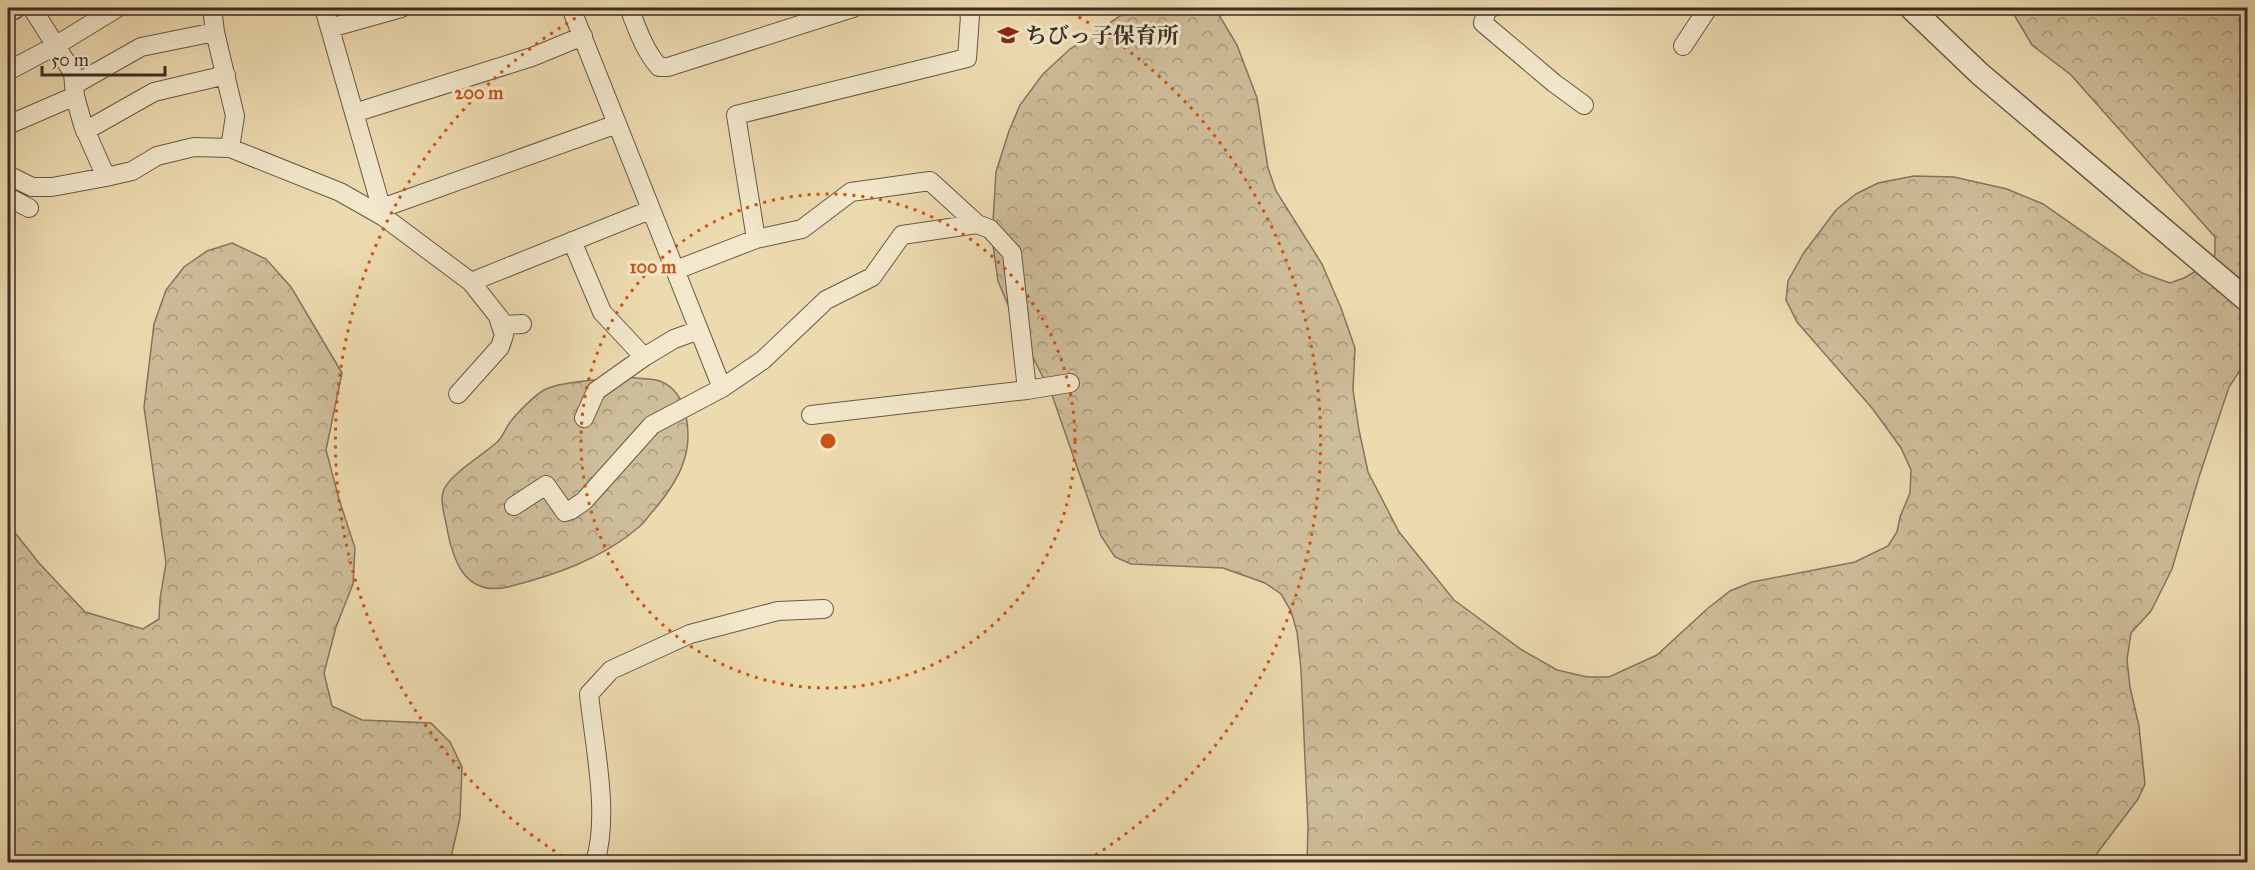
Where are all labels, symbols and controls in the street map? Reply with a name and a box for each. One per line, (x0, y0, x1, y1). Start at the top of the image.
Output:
place label: ちびっ子保育所 (1025, 22, 1179, 49)
school or university icon: ちびっ子保育所 (996, 23, 1020, 47)
scale bar (42, 39, 165, 77)
text: 50 m (51, 49, 89, 71)
text: 200 m (455, 82, 504, 104)
text: 100 m (630, 256, 677, 278)
centre of rings (818, 431, 838, 451)

